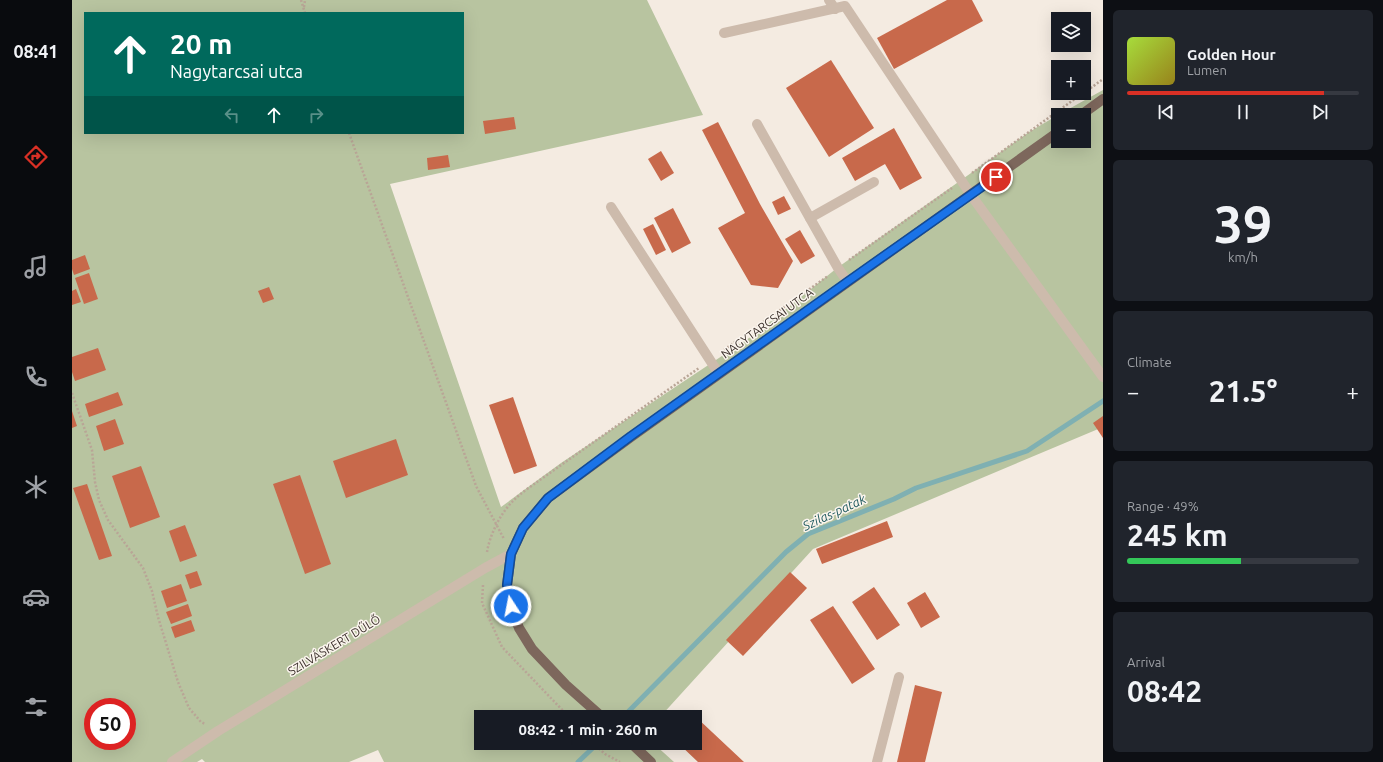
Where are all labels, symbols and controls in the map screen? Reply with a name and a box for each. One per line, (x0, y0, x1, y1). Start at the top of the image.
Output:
map controls (1051, 12, 1091, 148)
button: layers (1051, 12, 1091, 52)
icon: ahead (104, 28, 156, 80)
text: 20 m (170, 28, 232, 59)
text: 08:41 (13, 41, 59, 61)
text: Golden Hour (1187, 46, 1276, 63)
button: + (1051, 60, 1091, 100)
text: Nagytarcsai utca (170, 61, 303, 81)
text: Lumen (1187, 63, 1227, 77)
icon: previous (1155, 101, 1177, 123)
icon: pause (1232, 101, 1254, 123)
icon: next (1309, 101, 1331, 123)
icon: left (221, 104, 243, 126)
icon: ahead (263, 104, 285, 126)
icon: right (305, 104, 327, 126)
button: − (1051, 108, 1091, 148)
icon: directions (22, 143, 50, 171)
pin (979, 160, 1013, 194)
icon: arrive (985, 166, 1007, 188)
text: 39 (1214, 195, 1272, 253)
text: km/h (1228, 250, 1258, 264)
icon: music (22, 253, 50, 281)
street label: NAGYTARCSAI UTCA (719, 285, 816, 361)
text: Climate (1127, 355, 1172, 369)
icon: phone (22, 363, 50, 391)
text: 21.5° (1209, 374, 1277, 408)
text: − (1127, 379, 1139, 404)
text: + (1347, 379, 1359, 404)
icon: climate (22, 473, 50, 501)
water label: Szilas-patak (799, 491, 868, 533)
text: Range · 49% (1127, 499, 1199, 513)
text: 245 km (1127, 518, 1228, 552)
icon: car (22, 583, 50, 611)
position arrow (490, 585, 532, 627)
street label: SZILVÁSKERT DŰLŐ (286, 612, 382, 678)
text: Arrival (1127, 655, 1165, 669)
text: 08:42 (1127, 674, 1202, 708)
icon: filters (22, 693, 50, 721)
speed limit sign: 50 (84, 698, 136, 750)
text: 08:42 · 1 min · 260 m (519, 721, 657, 738)

